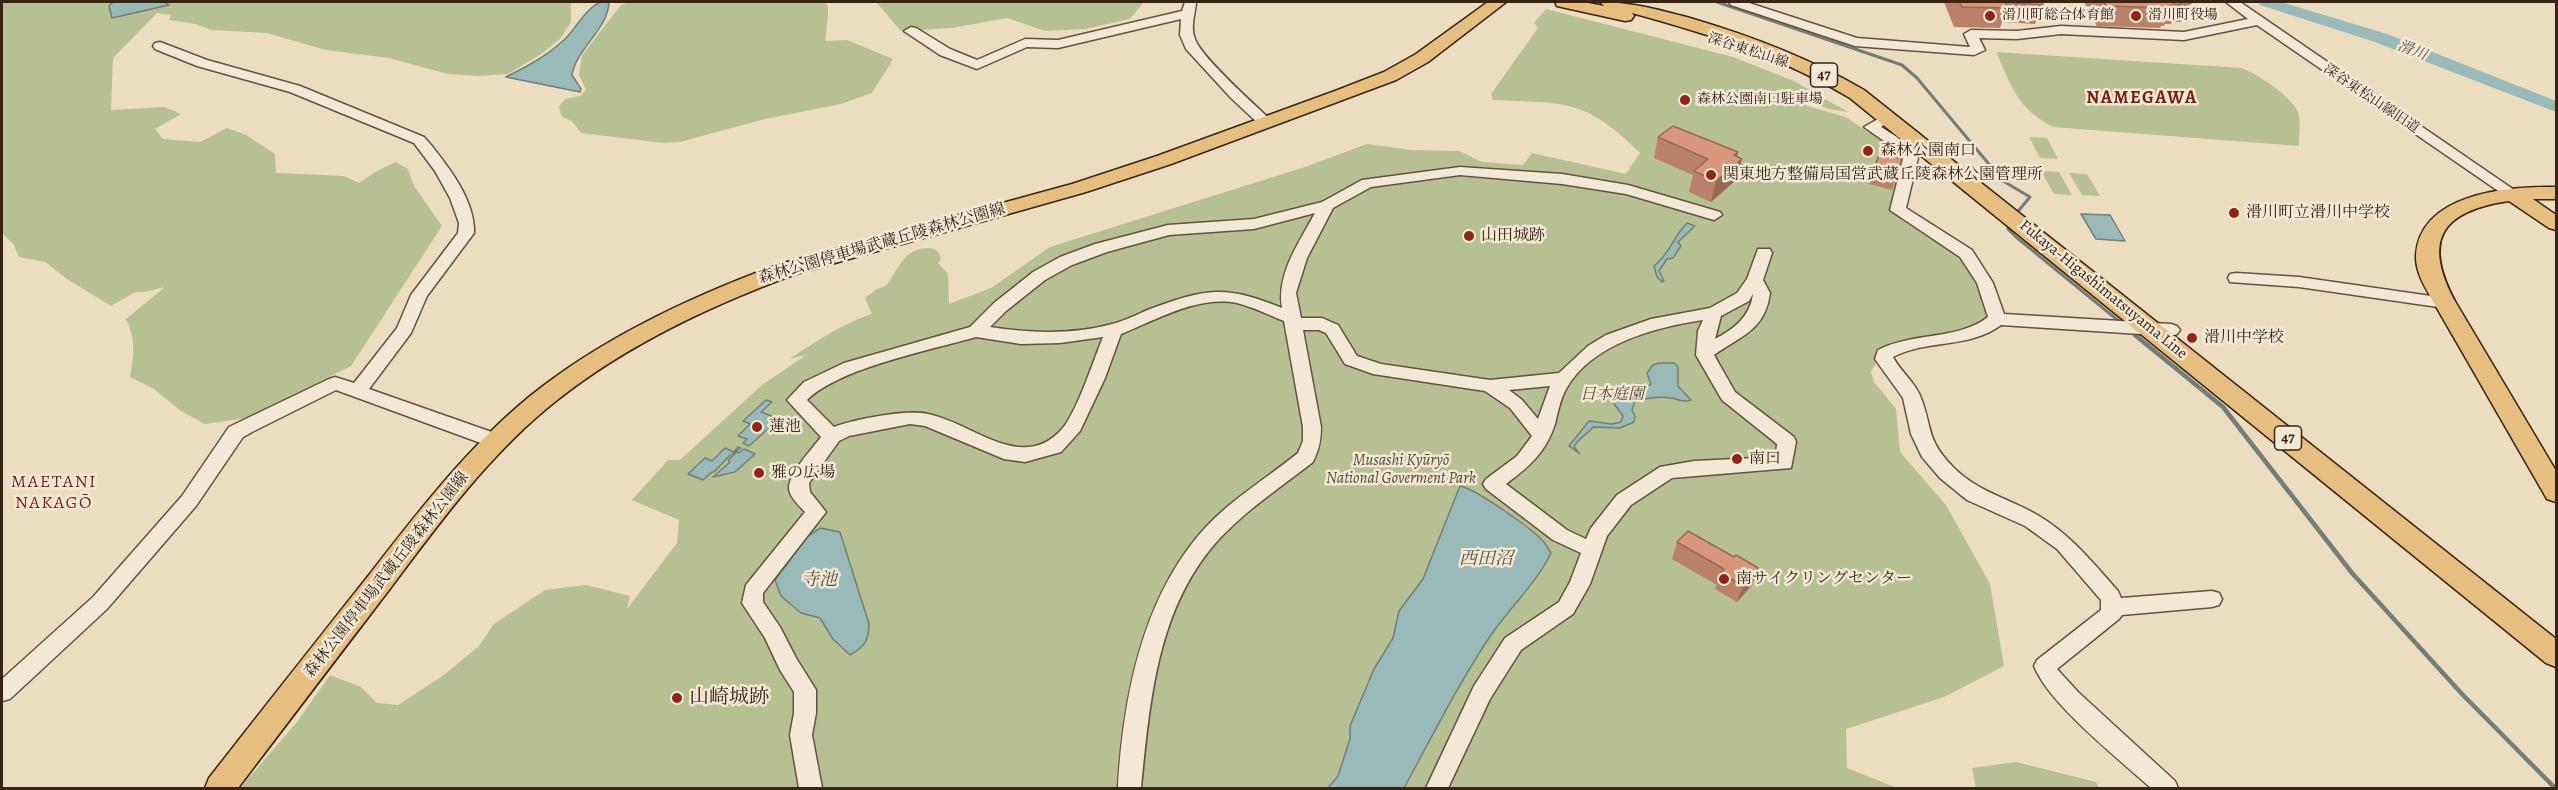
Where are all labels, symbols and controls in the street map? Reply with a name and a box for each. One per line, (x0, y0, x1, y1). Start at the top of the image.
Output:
place label: 滑川町総合体育館 (2002, 8, 2114, 24)
place label: 滑川町役場 (2148, 8, 2218, 24)
marker: 滑川町総合体育館 (1983, 9, 1997, 23)
marker: 滑川町役場 (2129, 9, 2143, 23)
street label: 深谷東松山線 (1705, 30, 1791, 72)
water label: 滑川 (2395, 37, 2429, 65)
street label: 深谷東松山線旧道 (2320, 61, 2422, 137)
road number: 47 (1810, 63, 1838, 87)
district label: NAMEGAWA (2086, 88, 2198, 110)
place label: 森林公園南口駐車場 (1697, 92, 1823, 108)
marker: 森林公園南口駐車場 (1678, 93, 1692, 107)
place label: 森林公園南口 (1880, 141, 1976, 161)
marker: 森林公園南口 (1861, 144, 1875, 158)
place label: 関東地方整備局国営武蔵丘陵森林公園管理所 (1723, 165, 2043, 185)
marker: 関東地方整備局国営武蔵丘陵森林公園管理所 (1704, 168, 1718, 182)
street label: 森林公園停車場武蔵丘陵森林公園線 (756, 199, 1008, 289)
place label: 滑川町立滑川中学校 (2246, 203, 2390, 223)
marker: 滑川町立滑川中学校 (2227, 206, 2241, 220)
street label: Fukaya-Higashimatsuyama Line (2015, 216, 2191, 364)
place label: 山田城跡 (1481, 226, 1545, 246)
marker: 山田城跡 (1462, 229, 1476, 243)
place label: 滑川中学校 (2204, 328, 2284, 348)
marker: 滑川中学校 (2185, 331, 2199, 345)
park label: 日本庭園 (1580, 385, 1644, 405)
place label: 蓮池 (769, 417, 801, 437)
marker: 蓮池 (750, 420, 764, 434)
road number: 47 (2274, 426, 2302, 450)
place label: 南口 (1749, 449, 1781, 469)
park label: Musashi Kyūryō National Goverment Park (1326, 451, 1476, 489)
marker: 南口 (1730, 452, 1744, 466)
place label: 雅の広場 (771, 463, 835, 483)
marker: 雅の広場 (752, 466, 766, 480)
street label: 森林公園停車場武蔵丘陵森林公園線 (301, 468, 473, 682)
district label: MAETANI NAKAGŌ (11, 472, 97, 514)
water label: 西田沼 (1459, 549, 1513, 571)
place label: 南サイクリングセンター (1736, 569, 1912, 589)
water label: 寺池 (801, 570, 837, 592)
marker: 南サイクリングセンター (1717, 572, 1731, 586)
place label: 山崎城跡 (689, 686, 769, 710)
marker: 山崎城跡 (670, 691, 684, 705)

